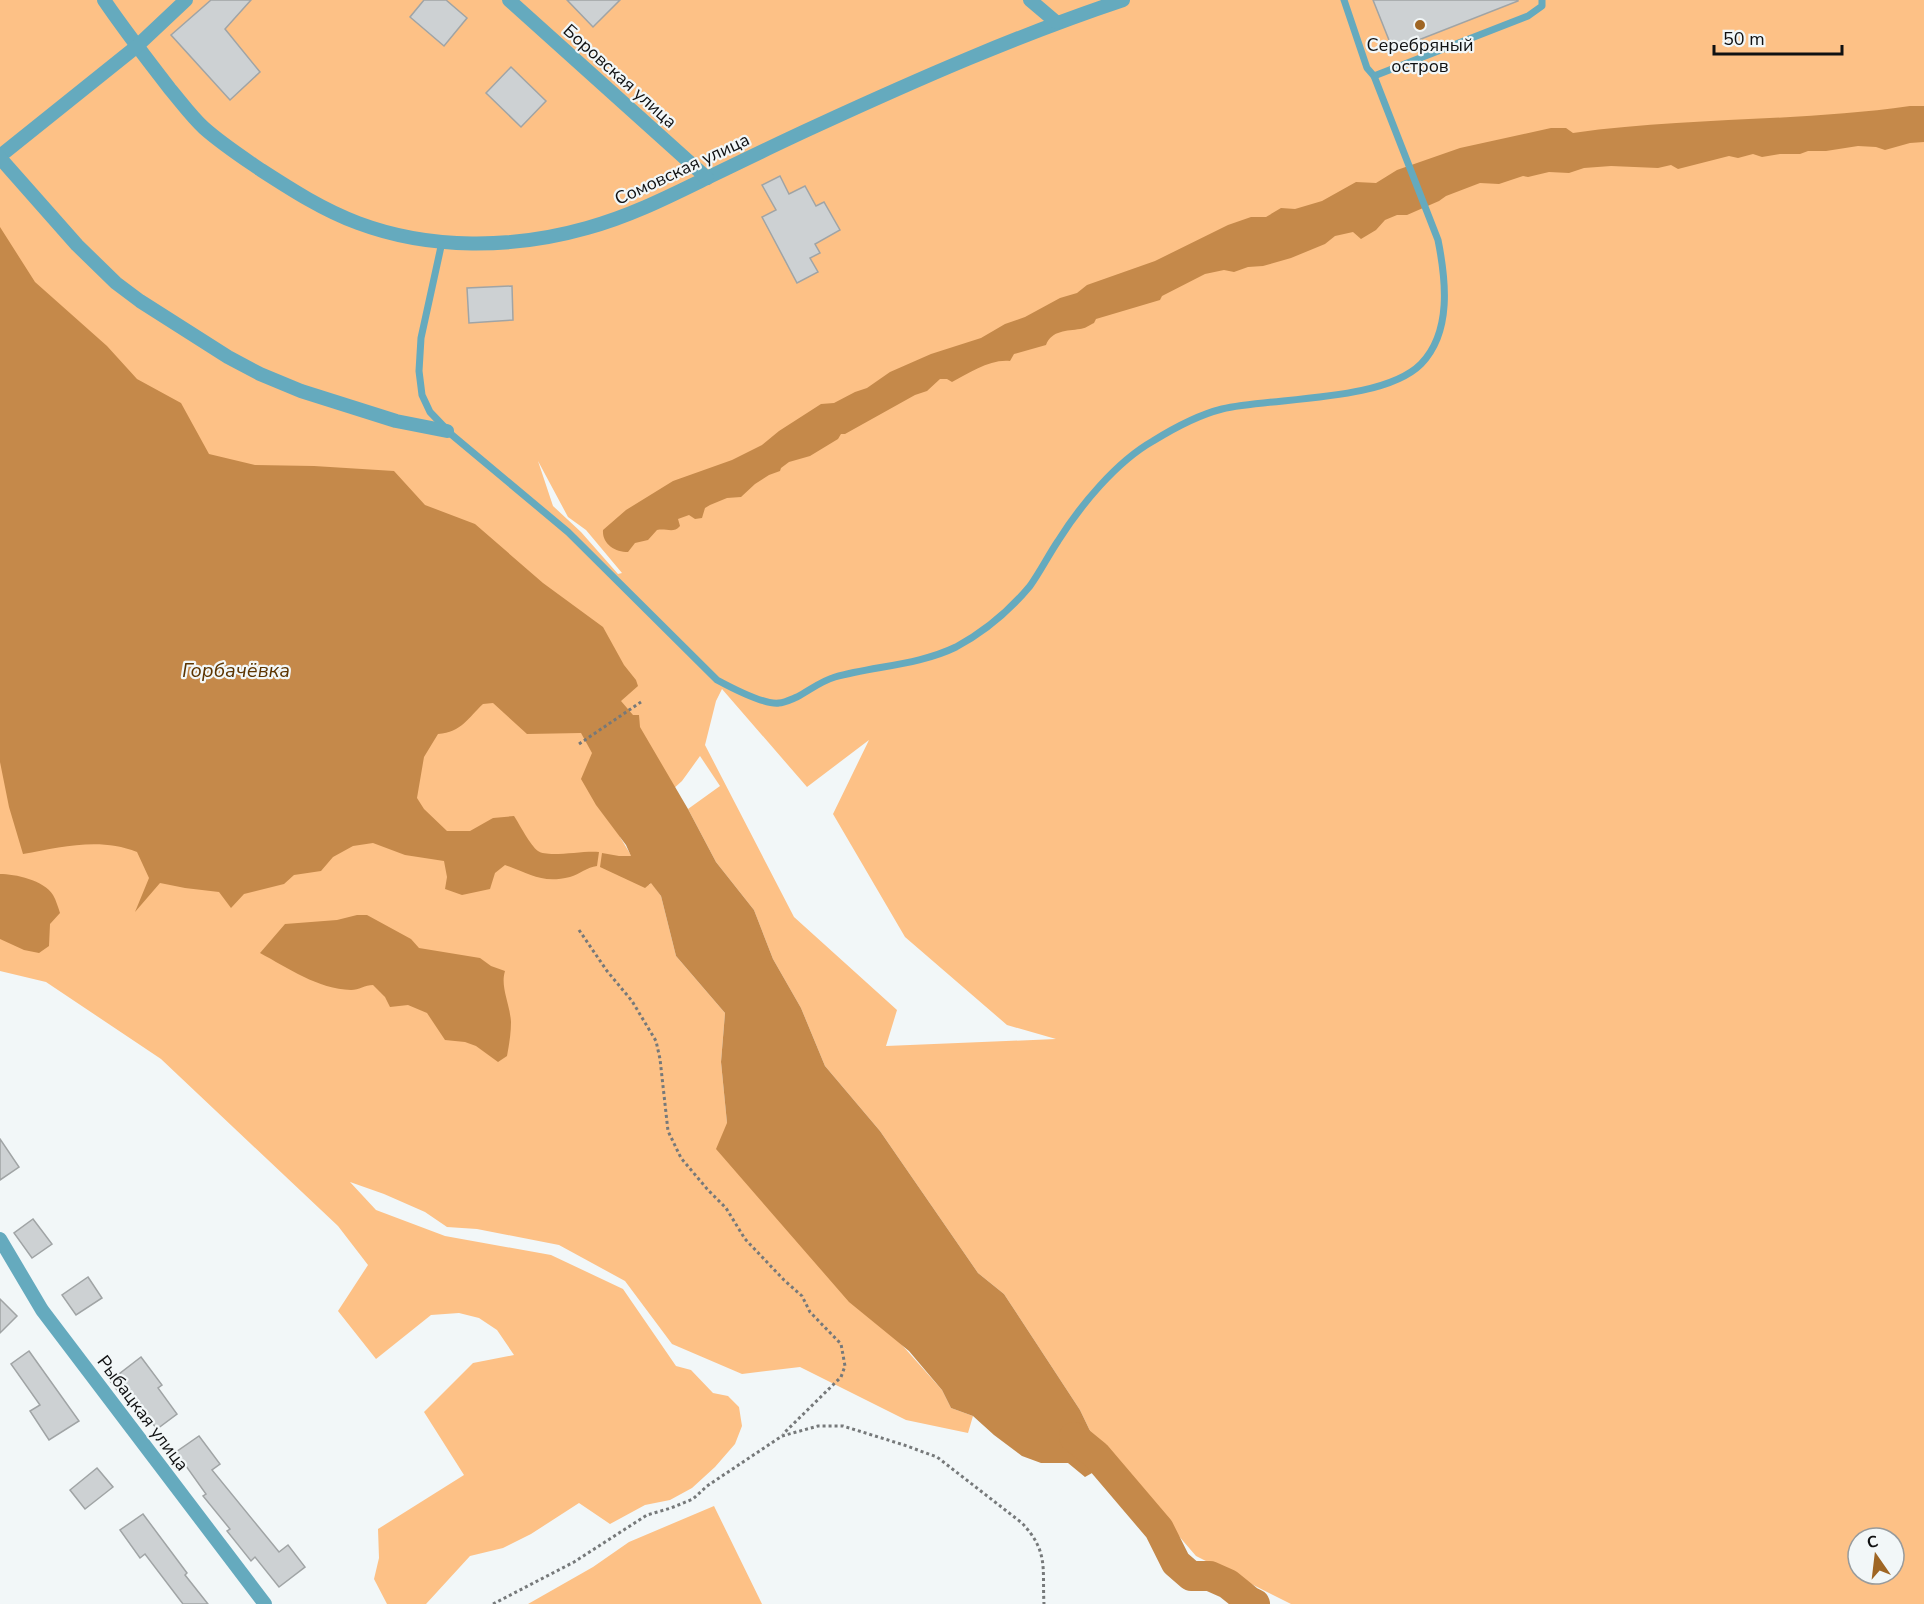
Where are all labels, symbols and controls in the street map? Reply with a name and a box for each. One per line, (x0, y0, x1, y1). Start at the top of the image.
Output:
marker: Серебряный остров (1413, 18, 1427, 32)
scale bar (1714, 18, 1842, 56)
street label: Боровская улица (558, 19, 682, 133)
text: 50 m (1723, 27, 1765, 51)
place label: Серебряный остров (1367, 33, 1473, 78)
street label: Сомовская улица (611, 127, 753, 211)
water label: Горбачёвка (182, 657, 290, 684)
street label: Рыбацкая улица (92, 1350, 194, 1476)
north arrow (1846, 1526, 1906, 1586)
text: С (1865, 1530, 1881, 1554)

